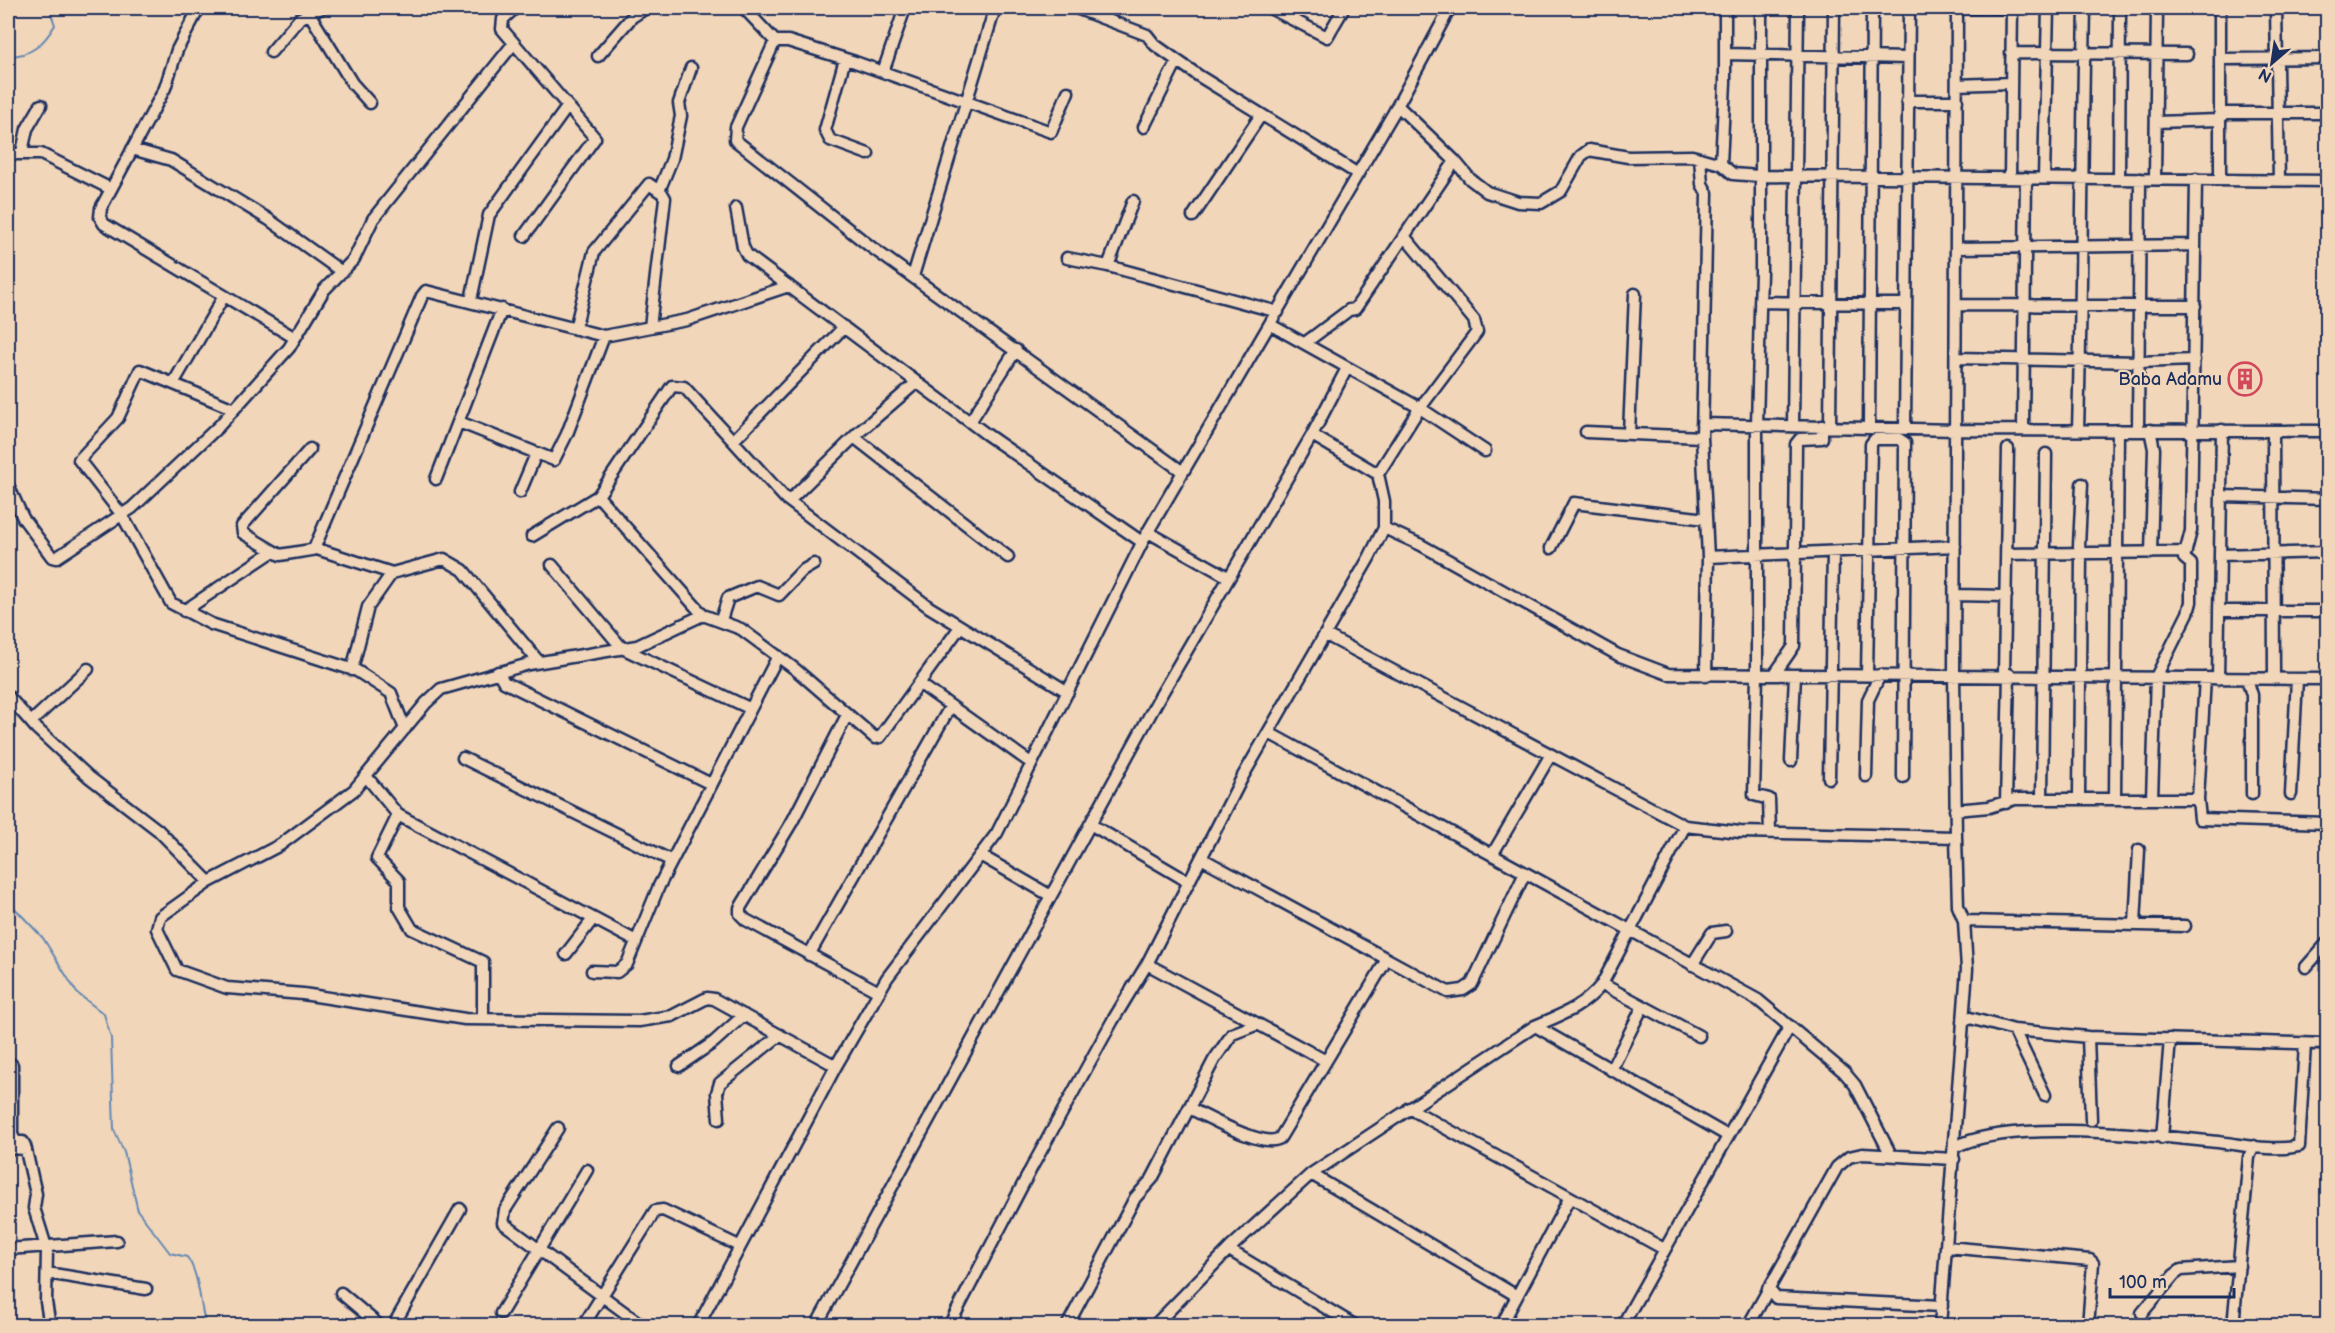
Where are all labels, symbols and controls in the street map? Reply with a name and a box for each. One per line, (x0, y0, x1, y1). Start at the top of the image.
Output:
north arrow (2242, 33, 2302, 93)
text: N (2256, 64, 2275, 86)
building icon: Baba Adamu (2227, 361, 2263, 397)
place label: Baba Adamu (2118, 369, 2222, 390)
scale bar (2110, 1261, 2234, 1299)
text: 100 m (2119, 1272, 2167, 1293)

